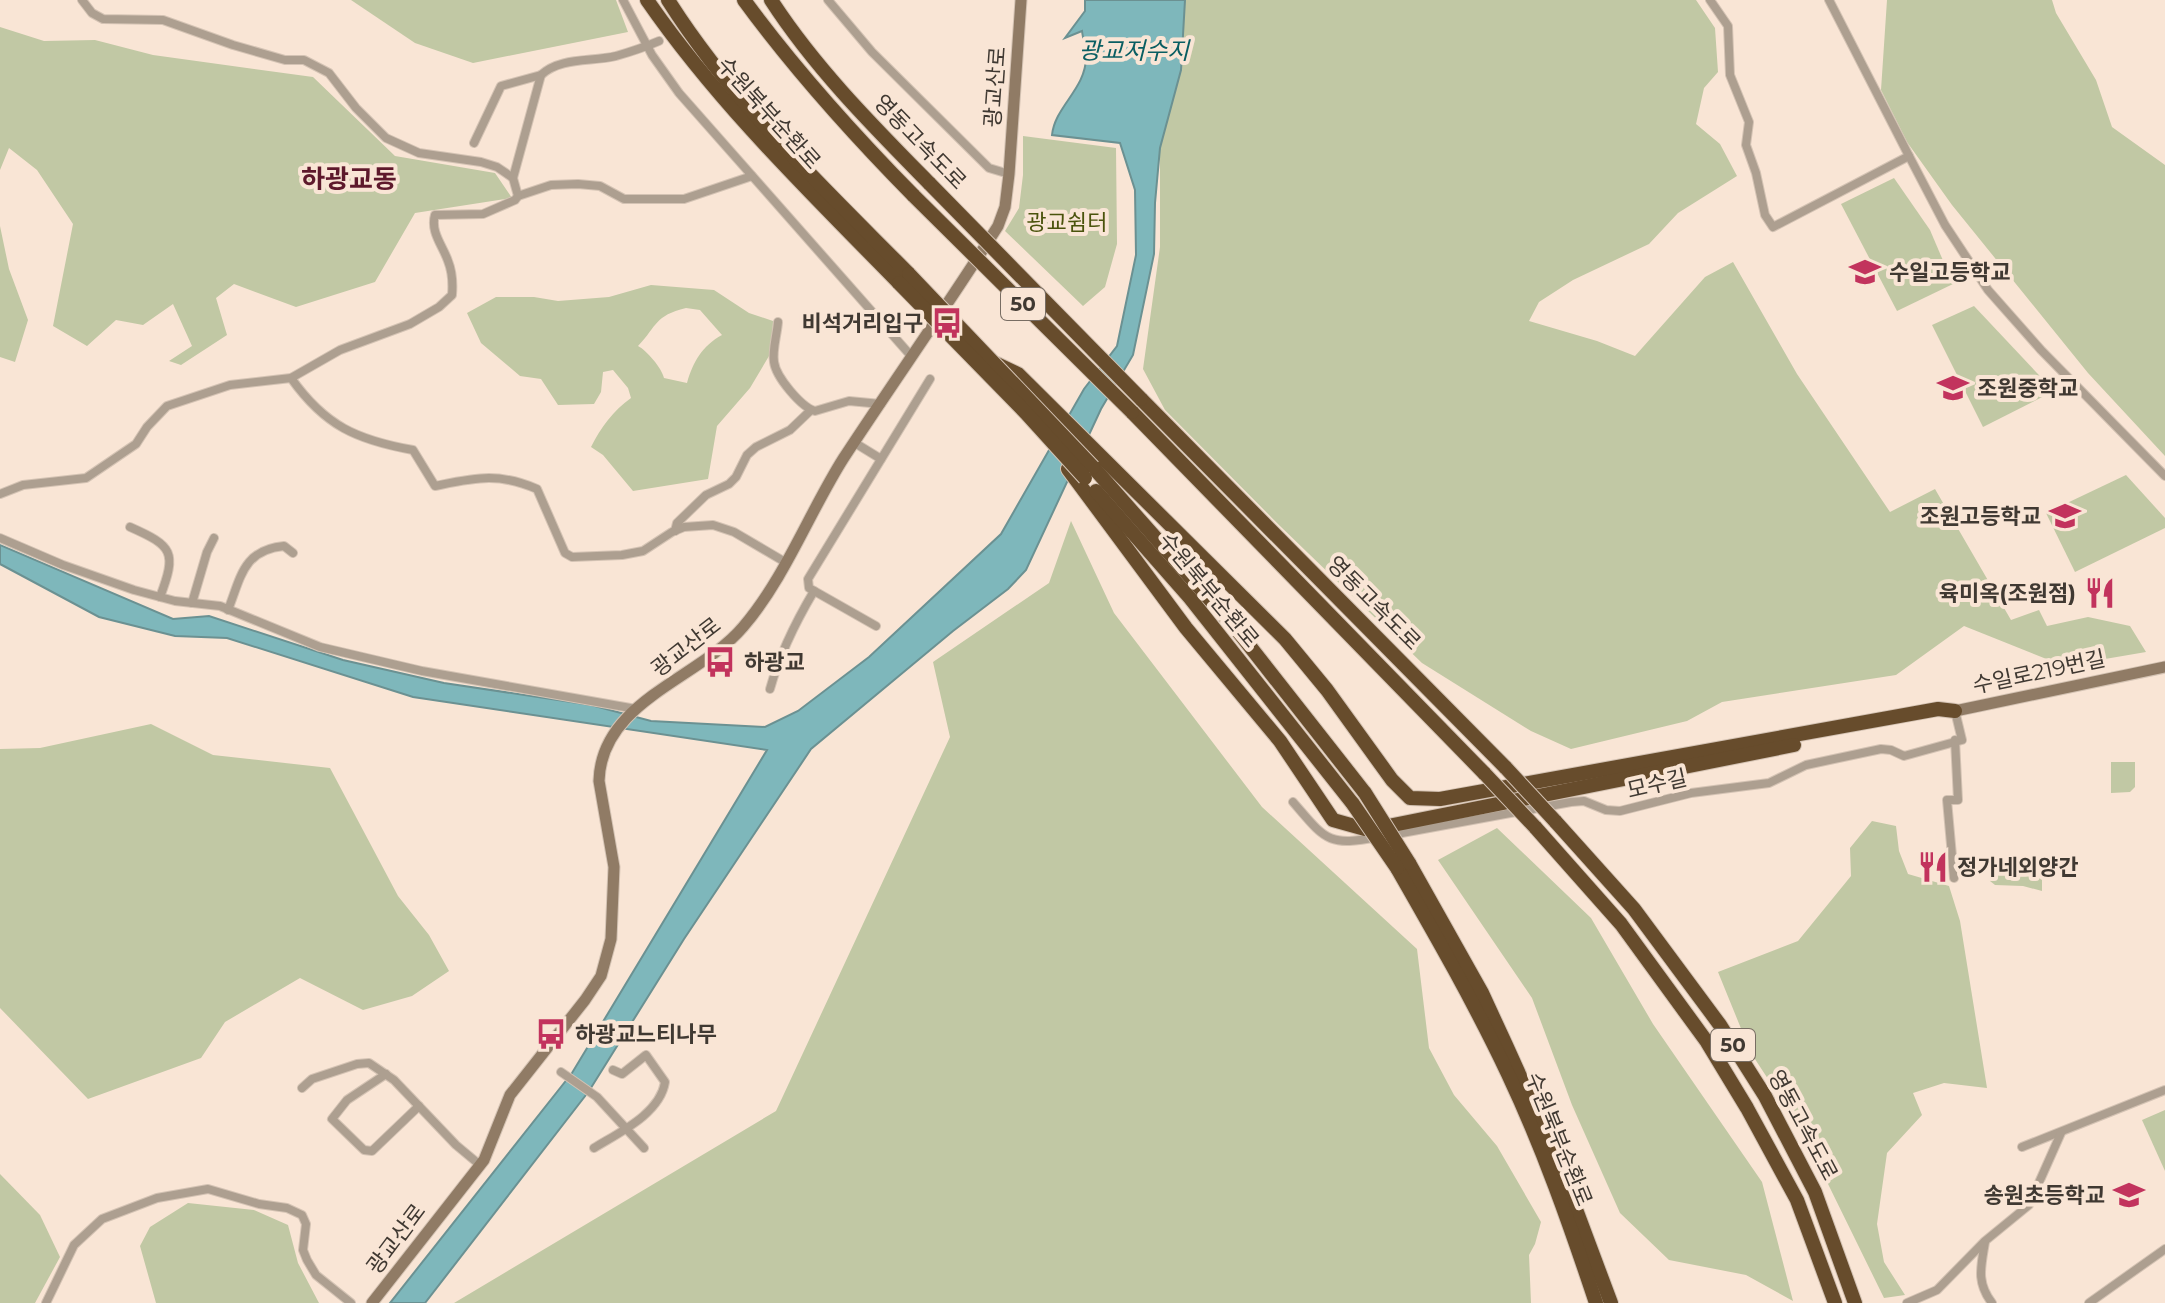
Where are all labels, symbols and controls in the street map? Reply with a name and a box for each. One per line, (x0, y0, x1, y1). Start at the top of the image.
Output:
water label: 광교저수지 (1079, 36, 1191, 65)
street label: 광교산로 (979, 46, 1011, 128)
street label: 수원북부순환로 (712, 51, 826, 175)
street label: 영동고속도로 (868, 89, 972, 195)
district label: 하광교동 (301, 163, 397, 195)
park label: 광교쉼터 (1027, 209, 1107, 236)
school or university icon: 수일고등학교 (1848, 255, 1882, 289)
place label: 수일고등학교 (1889, 259, 2010, 286)
road number: 50 (1001, 288, 1045, 320)
bus stop icon: 비석거리입구 (930, 306, 964, 340)
place label: 비석거리입구 (802, 310, 923, 337)
school or university icon: 조원중학교 (1936, 371, 1970, 405)
place label: 조원중학교 (1977, 375, 2078, 402)
school or university icon: 조원고등학교 (2048, 499, 2082, 533)
place label: 조원고등학교 (1920, 503, 2041, 530)
street label: 수원북부순환로 (1153, 527, 1265, 653)
street label: 영동고속도로 (1322, 551, 1426, 655)
restaurant icon: 육미옥(조원점) (2083, 576, 2117, 610)
place label: 육미옥(조원점) (1939, 580, 2076, 607)
street label: 광교산로 (646, 611, 726, 683)
bus stop icon: 하광교 (703, 645, 737, 679)
street label: 수일로219번길 (1970, 645, 2108, 699)
place label: 하광교 (744, 649, 805, 676)
street label: 모수길 (1624, 764, 1690, 804)
restaurant icon: 정가네외양간 (1916, 850, 1950, 884)
place label: 정가네외양간 (1957, 854, 2078, 881)
bus stop icon: 하광교느티나무 (534, 1017, 568, 1051)
place label: 하광교느티나무 (575, 1021, 717, 1048)
road number: 50 (1711, 1029, 1755, 1061)
street label: 영동고속도로 (1763, 1065, 1843, 1185)
street label: 수원북부순환로 (1520, 1068, 1598, 1210)
school or university icon: 송원초등학교 (2112, 1178, 2146, 1212)
place label: 송원초등학교 (1984, 1182, 2105, 1209)
street label: 광교산로 (361, 1199, 431, 1279)

